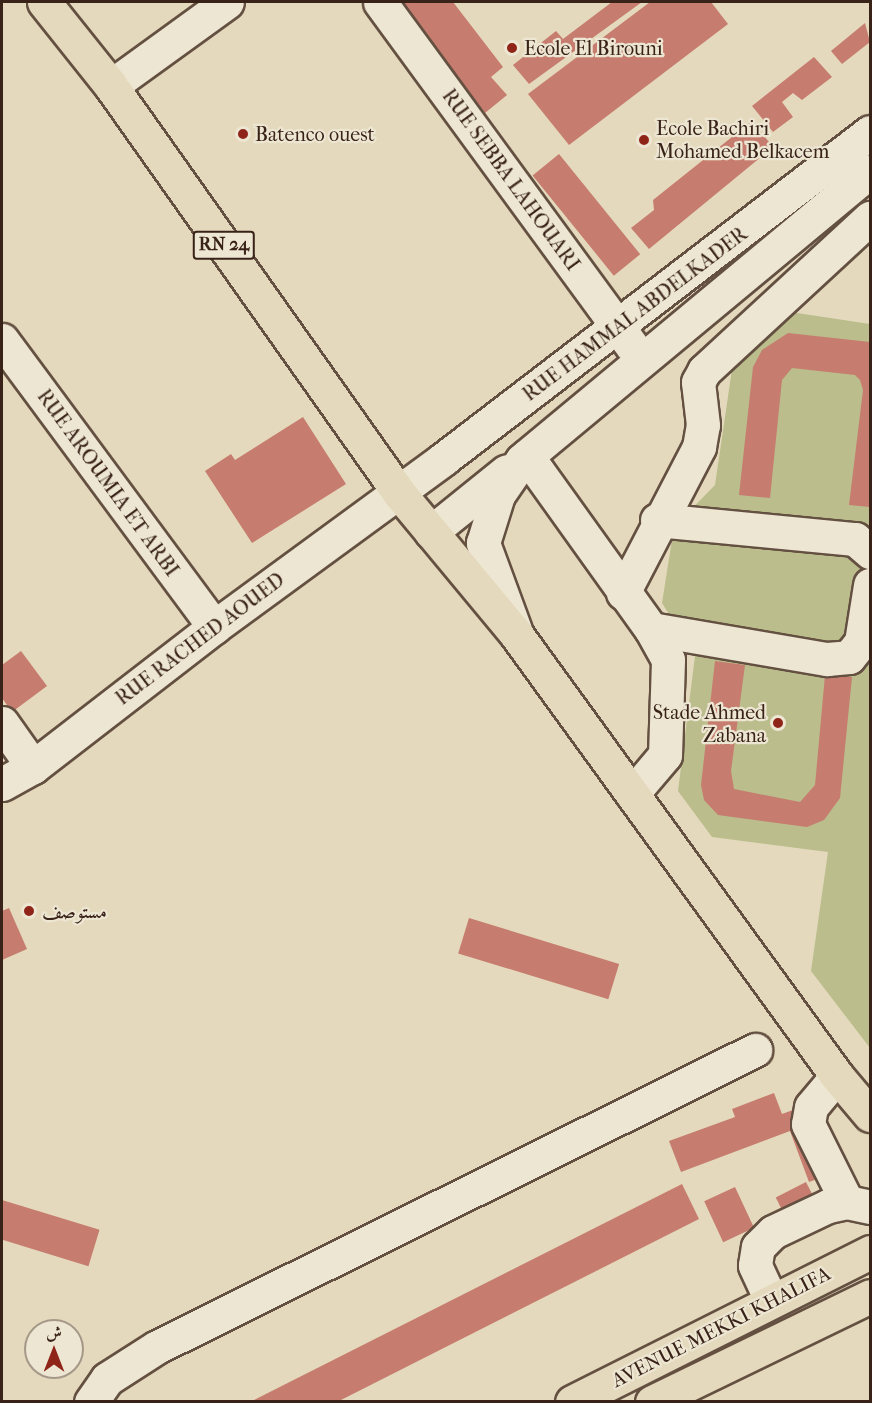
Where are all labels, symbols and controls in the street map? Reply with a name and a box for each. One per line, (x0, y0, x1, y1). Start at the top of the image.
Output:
place label: Ecole El Birouni (524, 36, 663, 60)
marker: Ecole El Birouni (505, 41, 519, 55)
street label: RUE SEBBA LAHOUARI (437, 84, 585, 276)
place label: Ecole Bachiri Mohamed Belkacem (656, 116, 829, 163)
place label: Batenco ouest (255, 122, 375, 146)
marker: Batenco ouest (236, 127, 250, 141)
marker: Ecole Bachiri Mohamed Belkacem (637, 133, 651, 147)
street label: RUE HAMMAL ABDELKADER (518, 222, 752, 406)
road number: RN 24 (192, 230, 256, 260)
street label: RUE AROUMIA ET ARBI (32, 385, 184, 581)
street label: RUE RACHED AOUED (111, 568, 289, 710)
place label: Stade Ahmed Zabana (653, 700, 766, 747)
marker: Stade Ahmed Zabana (771, 716, 785, 730)
place label: مستوصف (42, 899, 107, 923)
marker: مستوصف (20, 902, 38, 920)
street label: AVENUE MEKKI KHALIFA (608, 1261, 834, 1393)
north arrow (24, 1319, 84, 1379)
text: ش (46, 1323, 62, 1342)

